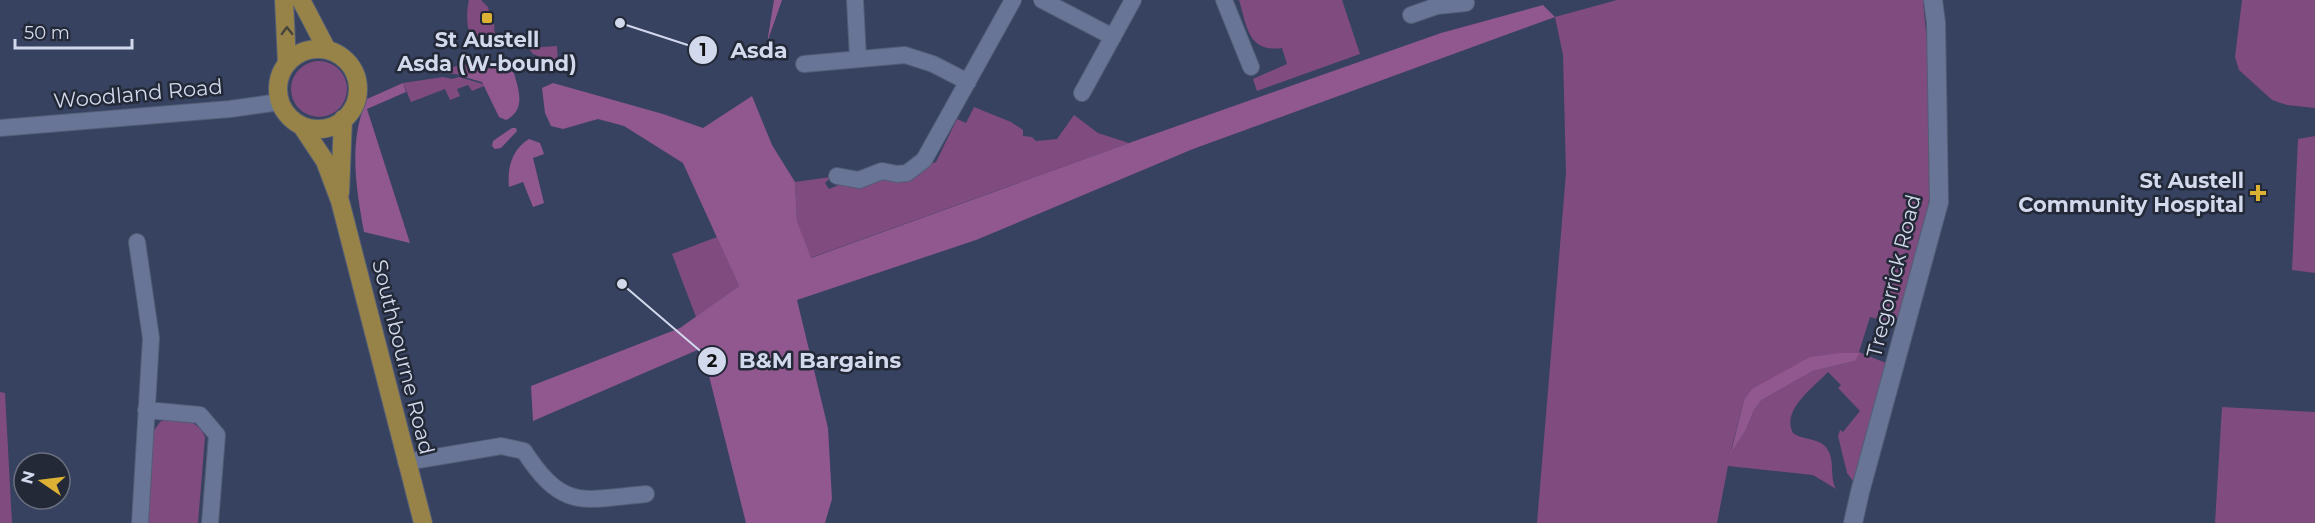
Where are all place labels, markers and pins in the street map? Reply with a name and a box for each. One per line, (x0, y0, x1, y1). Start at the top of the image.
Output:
marker: St Austell Asda (W-bound) (480, 11, 494, 25)
place label: St Austell Asda (W-bound) (396, 27, 577, 76)
callout: Asda (688, 30, 800, 70)
place label: St Austell Community Hospital (2018, 168, 2244, 217)
marker: St Austell Community Hospital (2249, 184, 2267, 202)
callout: B&M Bargains (697, 341, 913, 381)

